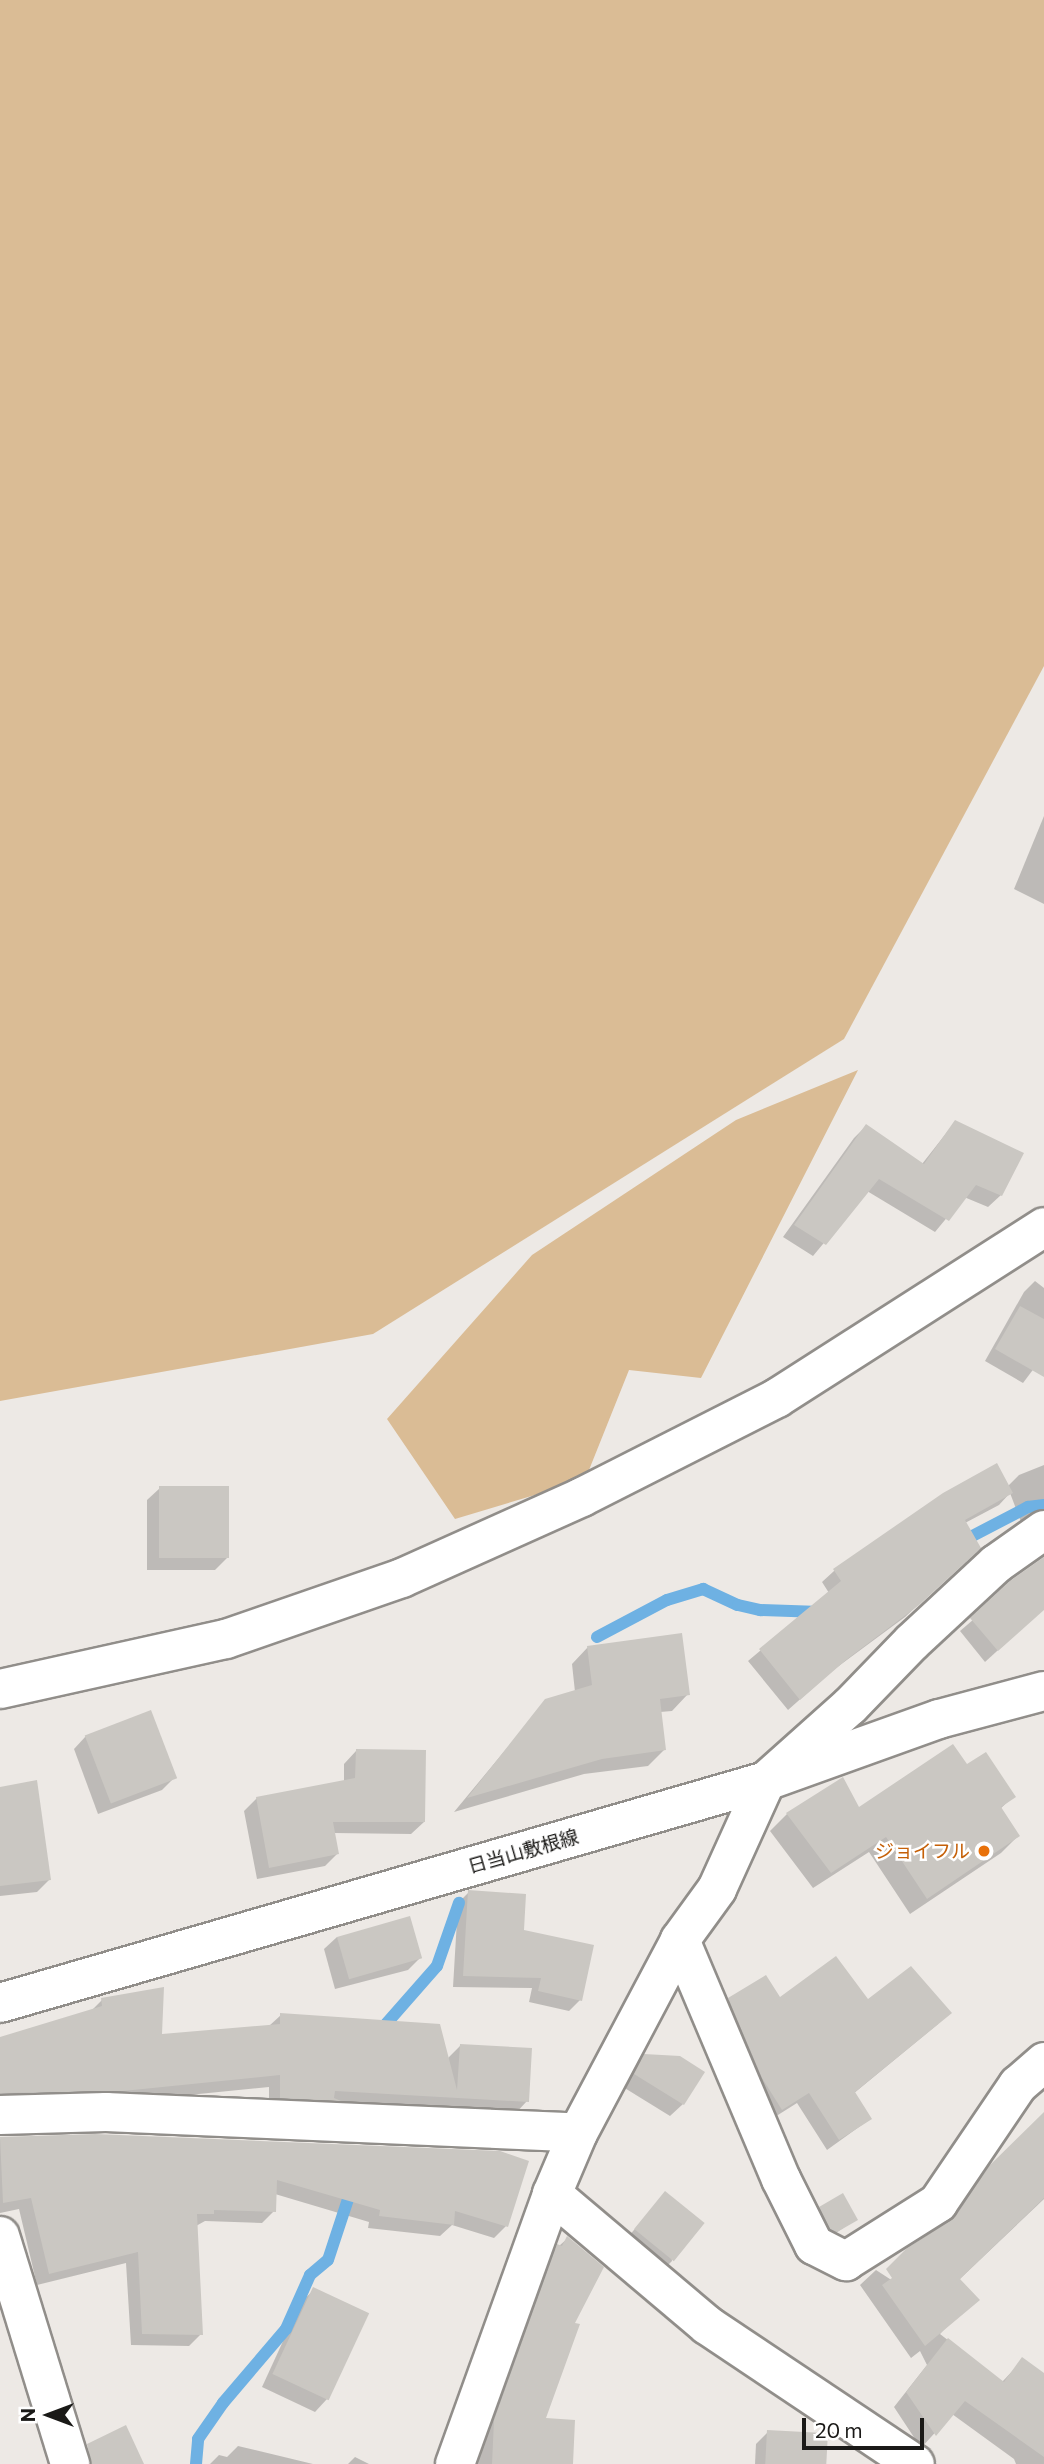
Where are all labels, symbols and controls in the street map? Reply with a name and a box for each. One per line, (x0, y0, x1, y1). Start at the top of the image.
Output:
street label: 日当山敷根線 (465, 1824, 581, 1878)
place label: ジョイフル (875, 1840, 970, 1862)
marker: ジョイフル (976, 1843, 992, 1859)
north arrow (14, 2380, 84, 2450)
scale bar (806, 2404, 928, 2448)
text: N (16, 2408, 39, 2422)
text: 20 m (815, 2417, 863, 2442)

